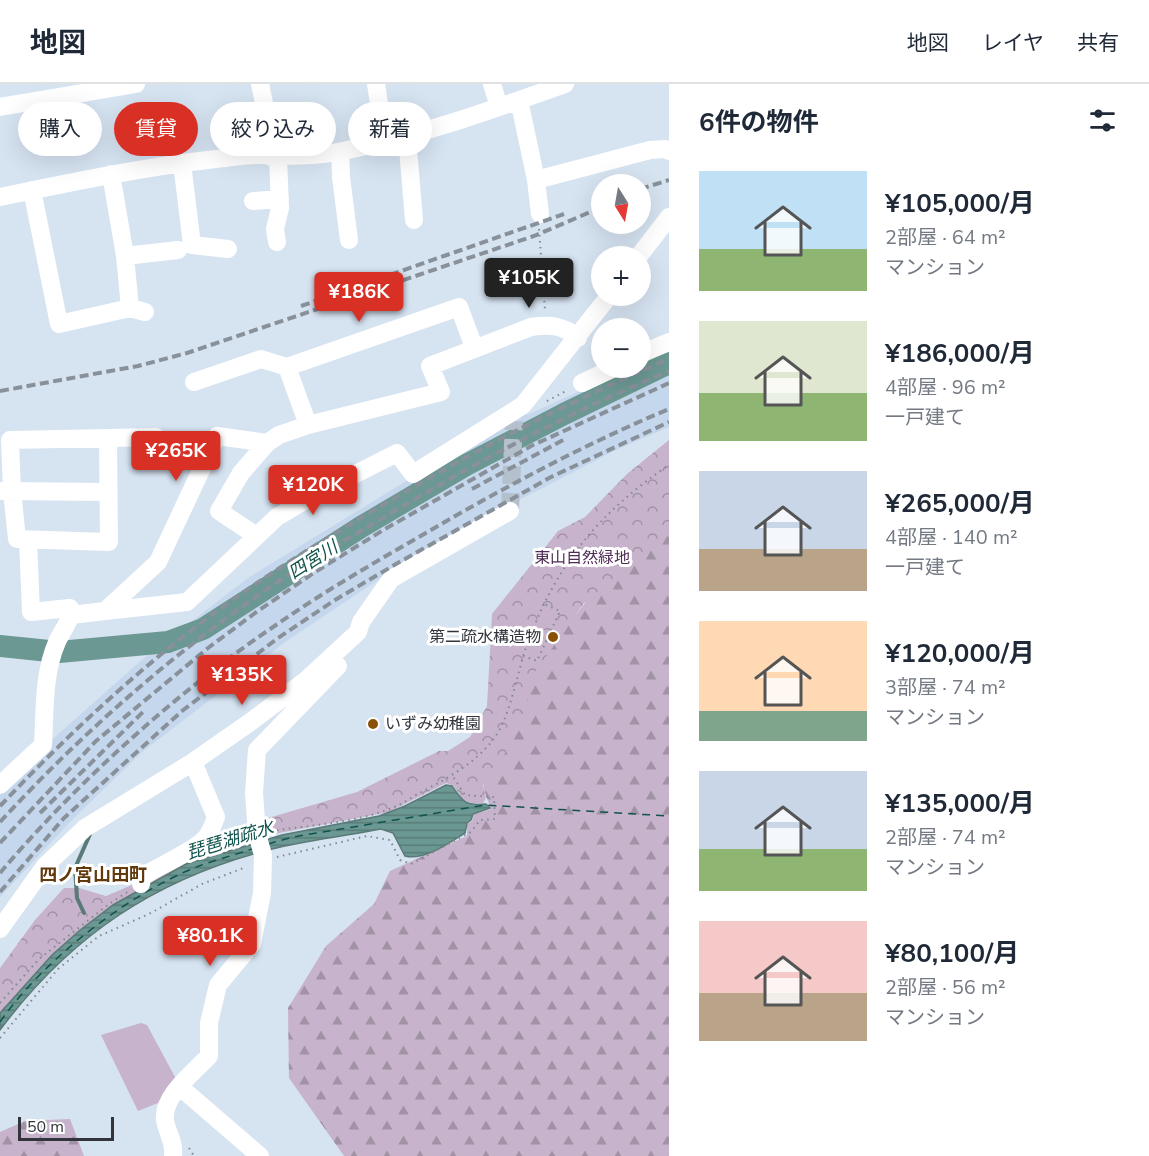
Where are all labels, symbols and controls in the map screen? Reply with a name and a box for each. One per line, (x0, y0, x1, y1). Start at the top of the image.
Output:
text: 地図 (30, 24, 86, 62)
text: 地図 (907, 29, 949, 57)
text: レイヤ (982, 29, 1044, 57)
text: 共有 (1077, 29, 1119, 57)
chip: 購入 (18, 102, 102, 156)
chip: 賃貸 (114, 102, 198, 156)
chip: 絞り込み (210, 102, 336, 156)
chip: 新着 (348, 102, 432, 156)
icon: filters (1086, 104, 1119, 137)
text: 6件の物件 (699, 105, 819, 140)
north arrow (591, 174, 651, 234)
map controls (591, 174, 651, 378)
text: ¥105,000/月 (885, 186, 1035, 221)
icon: home (747, 195, 819, 267)
text: 2部屋 · 64 m² (885, 224, 1006, 251)
button: + (591, 246, 651, 306)
text: マンション (885, 254, 985, 281)
pin: ¥105K (487, 258, 571, 309)
text: ¥105K (498, 264, 560, 291)
pin: ¥186K (317, 272, 401, 323)
text: ¥186K (328, 278, 390, 305)
button: − (591, 318, 651, 378)
text: ¥186,000/月 (885, 336, 1035, 371)
icon: home (747, 345, 819, 417)
text: 4部屋 · 96 m² (885, 374, 1006, 401)
text: 一戸建て (885, 404, 965, 431)
pin: ¥265K (134, 431, 218, 482)
text: ¥265K (145, 437, 207, 464)
pin: ¥120K (271, 465, 355, 516)
text: ¥120K (282, 471, 344, 498)
text: ¥265,000/月 (885, 486, 1035, 521)
icon: home (747, 495, 819, 567)
text: 4部屋 · 140 m² (885, 524, 1018, 551)
water label: 四宮川 (284, 534, 344, 584)
park label: 東山自然緑地 (534, 547, 630, 569)
text: 一戸建て (885, 554, 965, 581)
place label: 第二疏水構造物 (429, 626, 541, 648)
marker: 第二疏水構造物 (546, 630, 560, 644)
text: ¥120,000/月 (885, 636, 1035, 671)
icon: home (747, 645, 819, 717)
pin: ¥135K (200, 655, 284, 706)
text: ¥135K (211, 661, 273, 688)
text: 3部屋 · 74 m² (885, 674, 1006, 701)
text: マンション (885, 704, 985, 731)
place label: いずみ幼稚園 (385, 713, 481, 735)
marker: いずみ幼稚園 (366, 717, 380, 731)
text: ¥135,000/月 (885, 786, 1035, 821)
icon: home (747, 795, 819, 867)
water label: 琵琶湖疏水 (183, 815, 278, 865)
text: 2部屋 · 74 m² (885, 824, 1006, 851)
text: マンション (885, 854, 985, 881)
district label: 四ノ宮山田町 (39, 863, 147, 887)
pin: ¥80.1K (161, 916, 259, 967)
text: ¥80.1K (177, 922, 243, 949)
text: ¥80,100/月 (885, 936, 1019, 971)
icon: home (747, 945, 819, 1017)
text: 2部屋 · 56 m² (885, 974, 1006, 1001)
text: マンション (885, 1004, 985, 1031)
scale bar (18, 1114, 114, 1142)
text: 50 m (27, 1116, 64, 1138)

